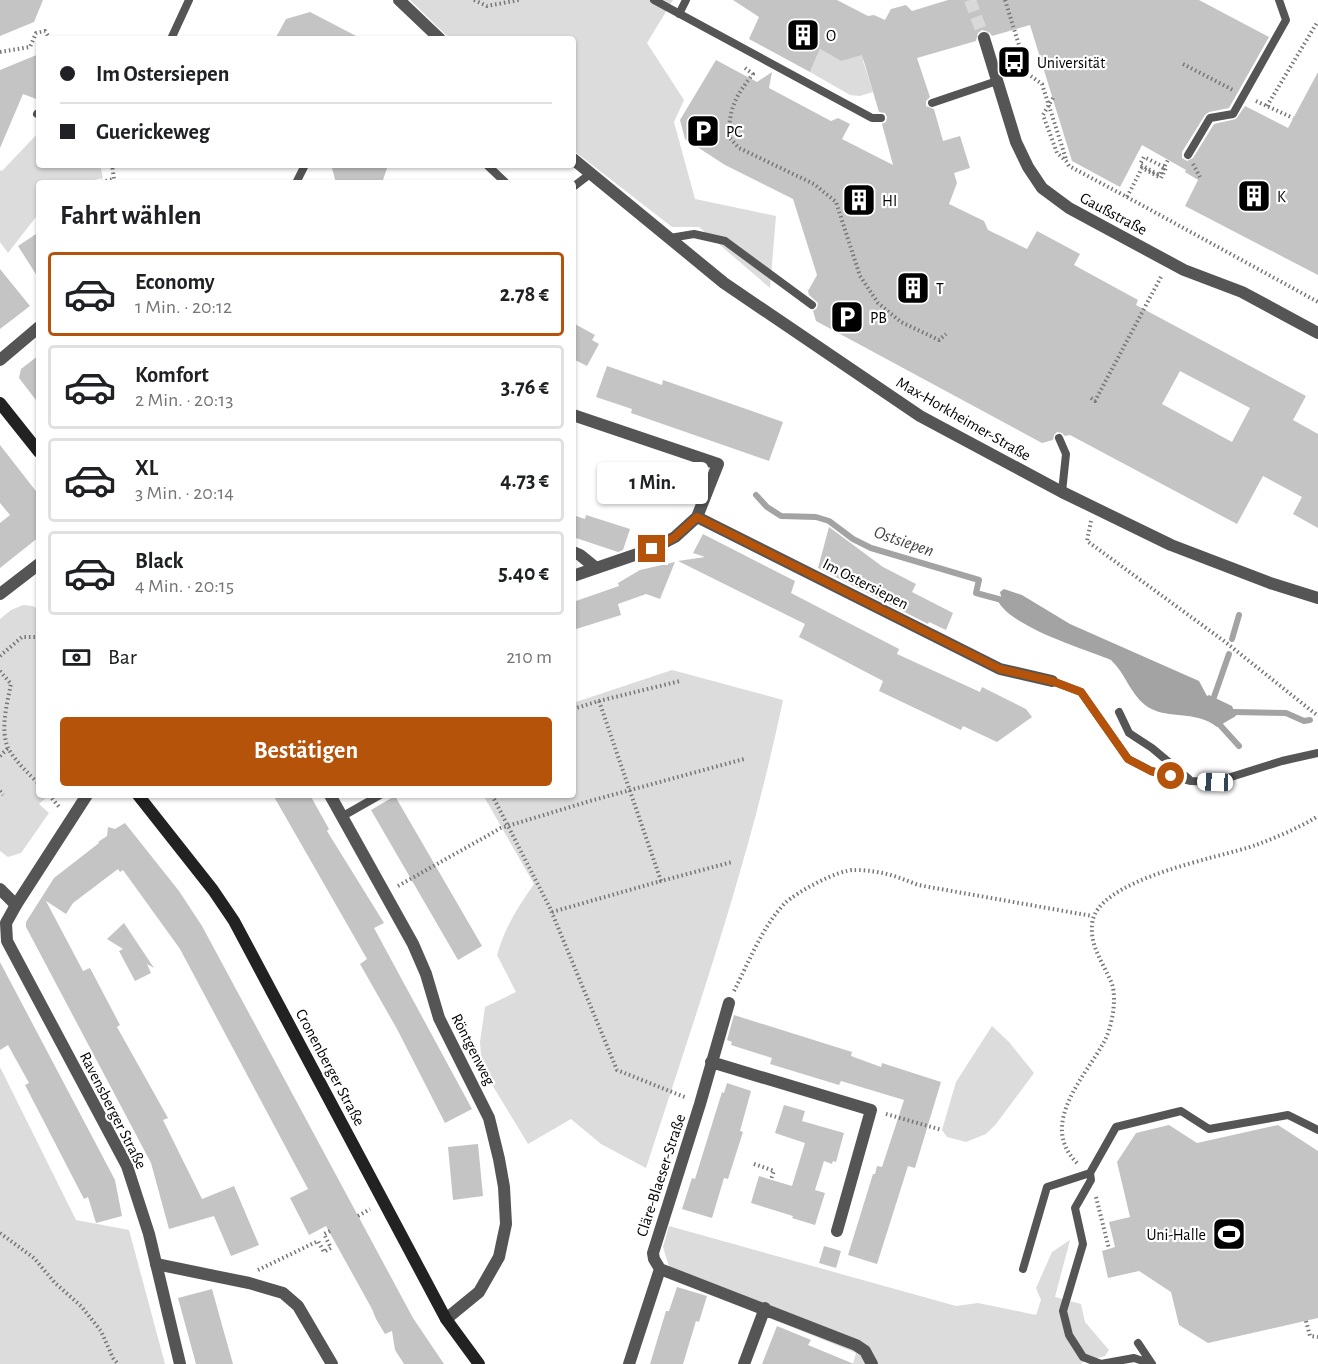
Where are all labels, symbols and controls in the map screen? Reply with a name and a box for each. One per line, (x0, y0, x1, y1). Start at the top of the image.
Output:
building icon: O (785, 17, 821, 53)
place label: O (826, 28, 836, 44)
bus stop icon: Universität (996, 44, 1032, 80)
place label: Universität (1037, 55, 1105, 71)
text: Im Ostersiepen (96, 63, 229, 85)
parking icon: PC (685, 113, 721, 149)
text: Guerickeweg (96, 121, 210, 143)
place label: PC (726, 124, 743, 140)
building icon: K (1236, 178, 1272, 214)
building icon: HI (841, 182, 877, 218)
place label: K (1277, 189, 1286, 205)
street label: Gaußstraße (1077, 190, 1150, 238)
place label: HI (882, 193, 897, 209)
text: Fahrt wählen (60, 202, 202, 229)
icon: car (63, 267, 117, 321)
building icon: T (895, 270, 931, 306)
text: Economy (135, 271, 215, 293)
place label: T (936, 281, 944, 297)
text: 2.78 € (500, 283, 549, 305)
text: 1 Min. · 20:12 (135, 297, 232, 317)
parking icon: PB (829, 299, 865, 335)
place label: PB (870, 310, 887, 326)
icon: car (63, 360, 117, 414)
text: Komfort (135, 364, 209, 386)
street label: Max-Horkheimer-Straße (894, 374, 1033, 464)
text: 3.76 € (501, 376, 549, 398)
text: 2 Min. · 20:13 (135, 390, 233, 410)
icon: car (63, 453, 117, 507)
text: XL (135, 457, 158, 479)
callout: 1 Min. (596, 462, 708, 504)
text: 4.73 € (500, 469, 549, 491)
text: 1 Min. (629, 473, 676, 493)
text: 3 Min. · 20:14 (135, 483, 234, 503)
water label: Ostsiepen (871, 523, 936, 561)
route end (638, 535, 665, 562)
icon: car (63, 546, 117, 600)
text: Black (135, 550, 183, 572)
street label: Im Ostersiepen (820, 555, 911, 612)
text: 5.40 € (498, 562, 549, 584)
text: 4 Min. · 20:15 (135, 576, 234, 596)
icon: cash (60, 641, 93, 674)
text: Bar (108, 646, 137, 668)
text: 210 m (506, 647, 552, 667)
button: Bestätigen (60, 717, 552, 786)
route start (1157, 762, 1184, 789)
car (1197, 772, 1233, 792)
street label: Cronenberger Straße (293, 1006, 368, 1129)
street label: Röntgenweg (448, 1011, 498, 1088)
street label: Ravensberger Straße (77, 1049, 149, 1172)
street label: Cläre-Blaeser-Straße (634, 1112, 688, 1239)
sports icon: Uni-Halle (1211, 1216, 1247, 1252)
place label: Uni-Halle (1146, 1227, 1206, 1243)

